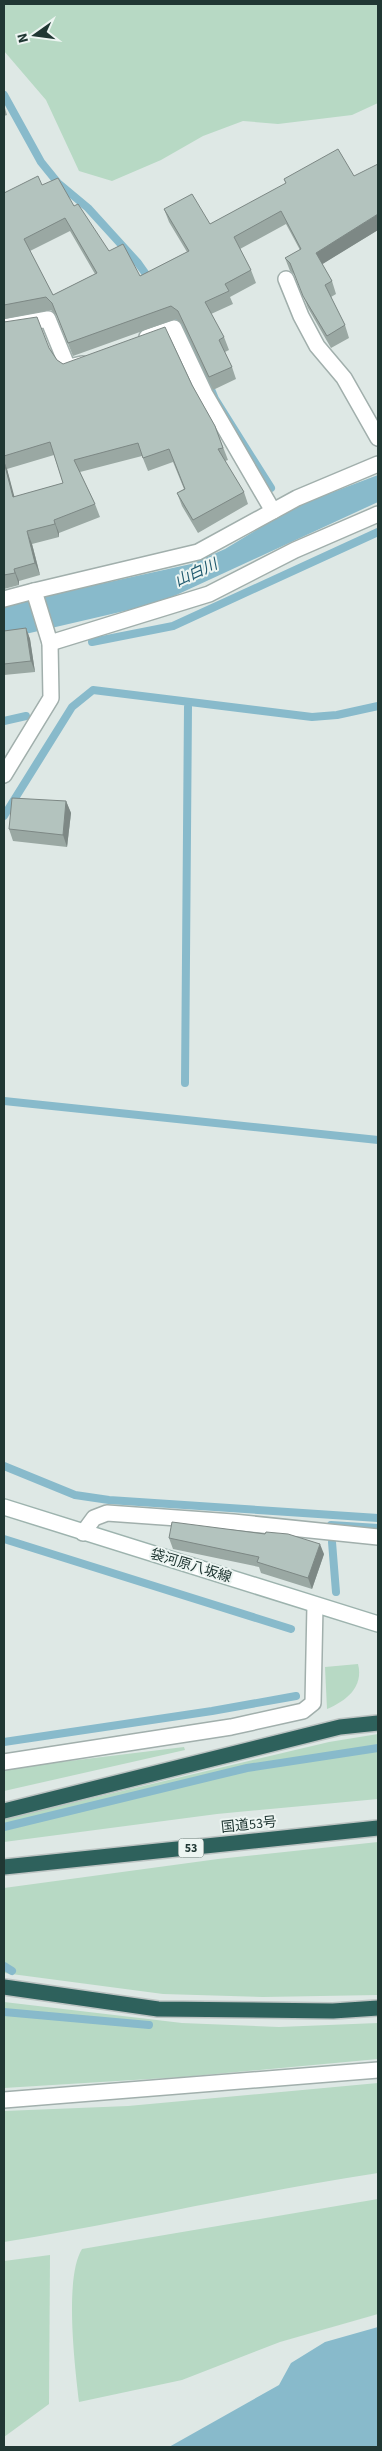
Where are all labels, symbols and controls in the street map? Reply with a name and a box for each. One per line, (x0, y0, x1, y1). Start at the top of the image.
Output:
north arrow (10, 10, 60, 60)
text: N (13, 31, 34, 45)
water label: 山白川 (171, 553, 223, 592)
street label: 袋河原八坂線 (148, 1544, 234, 1588)
street label: 国道53号 (220, 1812, 278, 1838)
road number: 53 (178, 1839, 204, 1858)

